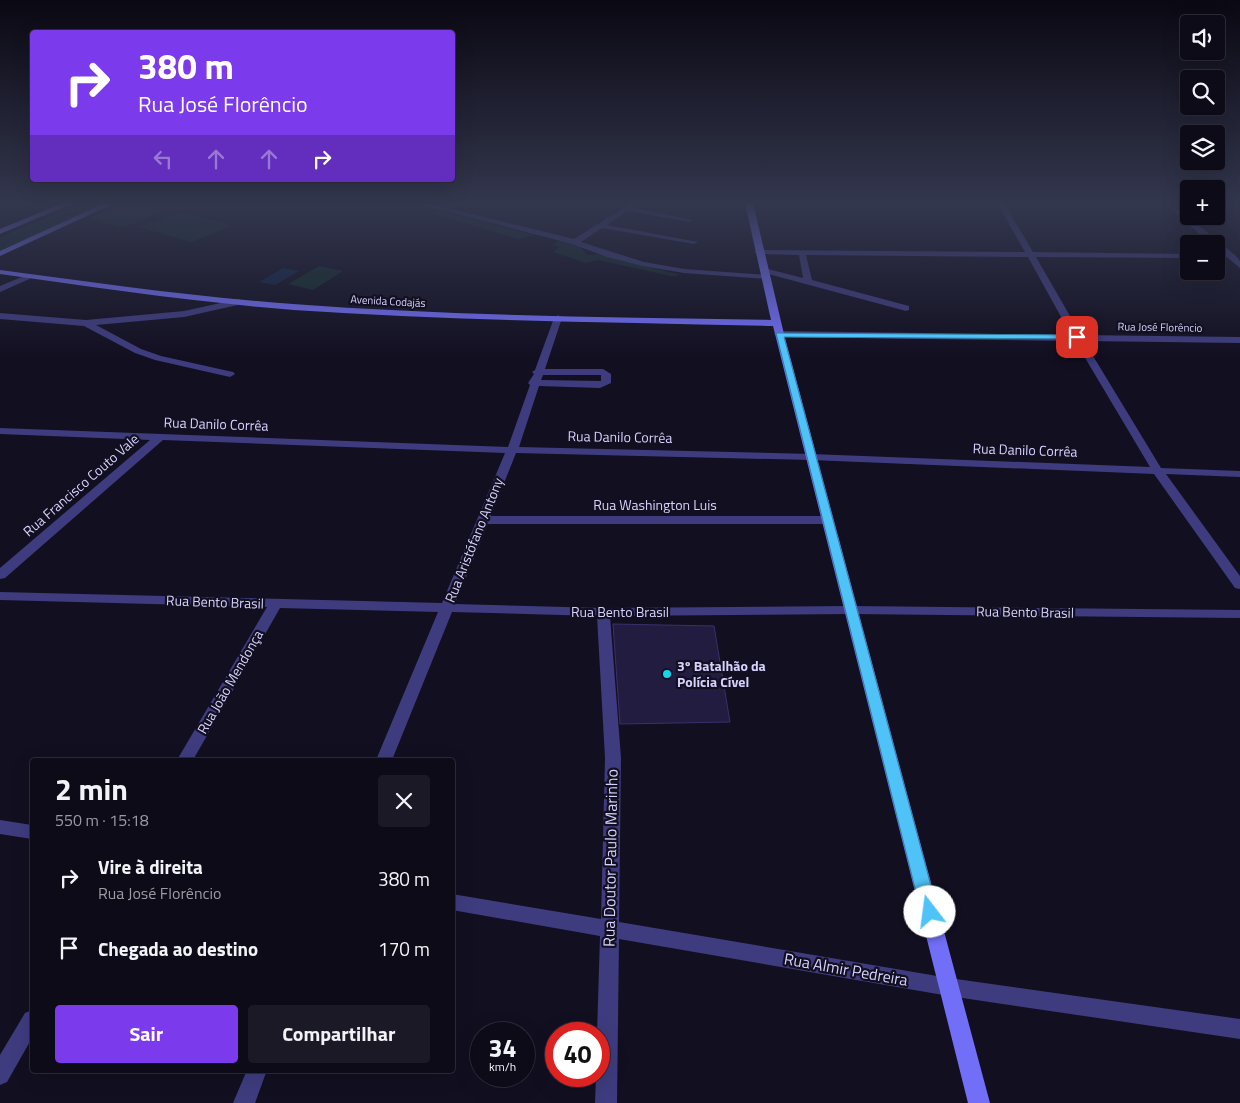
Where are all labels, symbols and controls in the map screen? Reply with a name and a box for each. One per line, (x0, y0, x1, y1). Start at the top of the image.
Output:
map controls (1180, 15, 1225, 280)
button: sound (1180, 15, 1225, 60)
text: 380 m (138, 39, 234, 93)
icon: right (55, 50, 120, 115)
button: search (1180, 70, 1225, 115)
text: Rua José Florêncio (138, 87, 308, 121)
button: layers (1180, 125, 1225, 170)
icon: left (149, 145, 177, 173)
icon: ahead (202, 145, 230, 173)
icon: ahead (255, 145, 283, 173)
icon: right (308, 145, 336, 173)
button: + (1180, 180, 1225, 225)
button: − (1180, 235, 1225, 280)
street label: Avenida Codajás (350, 291, 426, 311)
pin (1056, 316, 1098, 358)
street label: Rua José Florêncio (1117, 318, 1203, 336)
icon: arrive (1063, 323, 1091, 351)
street label: Rua Danilo Corrêa (163, 411, 269, 436)
street label: Rua Danilo Corrêa (567, 425, 673, 448)
street label: Rua Francisco Couto Vale (18, 428, 143, 541)
street label: Rua Danilo Corrêa (972, 437, 1078, 462)
street label: Rua Aristófano Antony (439, 474, 508, 605)
street label: Rua Washington Luis (593, 494, 717, 515)
street label: Rua Bento Brasil (166, 589, 264, 614)
street label: Rua Bento Brasil (976, 600, 1074, 623)
street label: Rua Bento Brasil (571, 601, 669, 622)
street label: Rua João Mendonça (191, 626, 268, 738)
place label: 3º Batalhão da Polícia Cível (677, 655, 766, 692)
marker: 3º Batalhão da Polícia Cível (661, 668, 673, 680)
text: 2 min (55, 766, 128, 812)
street label: Rua Doutor Paulo Marinho (596, 769, 624, 947)
button: close (378, 775, 430, 827)
text: 550 m · 15:18 (55, 808, 149, 832)
text: Vire à direita (98, 852, 203, 881)
icon: right (55, 864, 83, 892)
text: 380 m (378, 864, 430, 893)
text: Rua José Florêncio (98, 881, 221, 905)
position arrow (903, 885, 955, 937)
icon: arrive (55, 934, 83, 962)
text: Chegada ao destino (98, 934, 258, 963)
text: 170 m (378, 934, 430, 963)
street label: Rua Almir Pedreira (782, 946, 910, 992)
button: Sair (55, 1005, 238, 1063)
button: Compartilhar (248, 1005, 430, 1063)
speed limit sign: 40 (545, 1022, 610, 1087)
text: 34 (488, 1029, 517, 1067)
text: km/h (489, 1057, 516, 1076)

